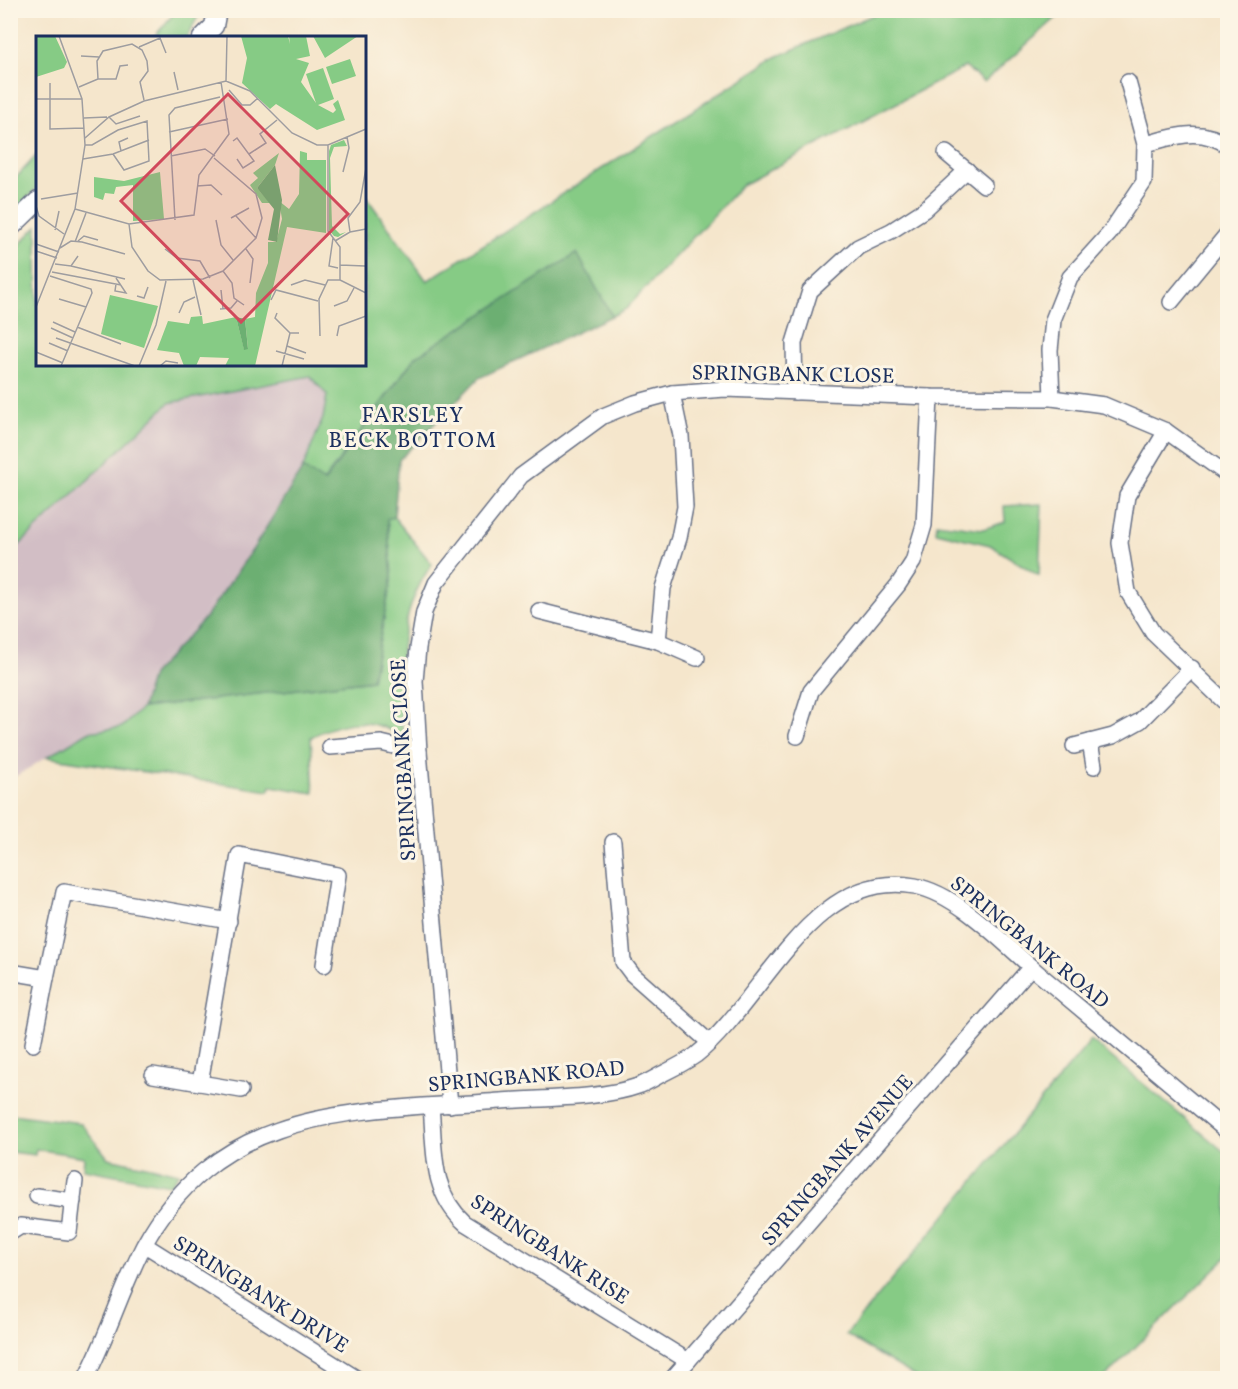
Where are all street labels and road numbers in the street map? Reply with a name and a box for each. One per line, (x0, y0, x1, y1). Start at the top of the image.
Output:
street label: SPRINGBANK CLOSE (691, 359, 895, 392)
street label: SPRINGBANK CLOSE (385, 658, 424, 862)
street label: SPRINGBANK ROAD (943, 870, 1115, 1016)
street label: SPRINGBANK ROAD (427, 1054, 626, 1101)
street label: SPRINGBANK AVENUE (755, 1069, 921, 1253)
street label: SPRINGBANK RISE (464, 1188, 634, 1312)
street label: SPRINGBANK DRIVE (167, 1229, 354, 1361)

